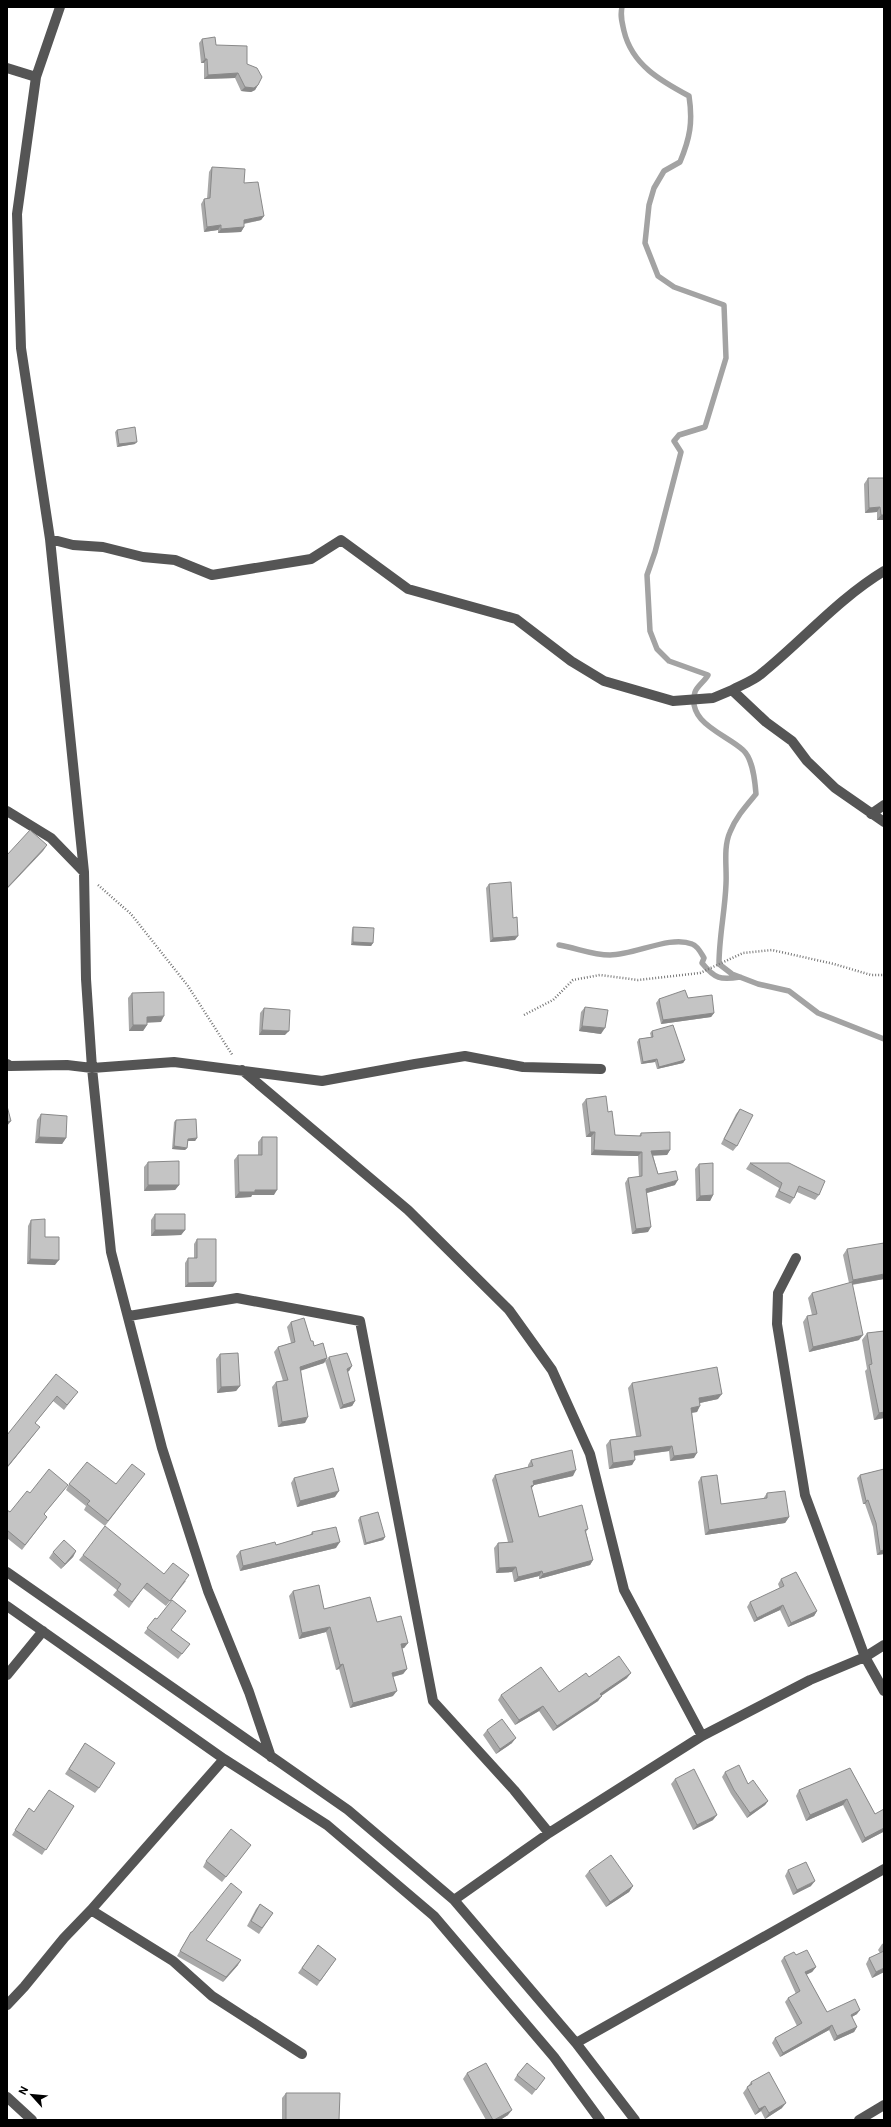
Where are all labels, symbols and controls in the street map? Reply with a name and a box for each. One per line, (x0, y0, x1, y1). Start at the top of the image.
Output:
north arrow (12, 2075, 52, 2115)
text: N (16, 2084, 31, 2097)

